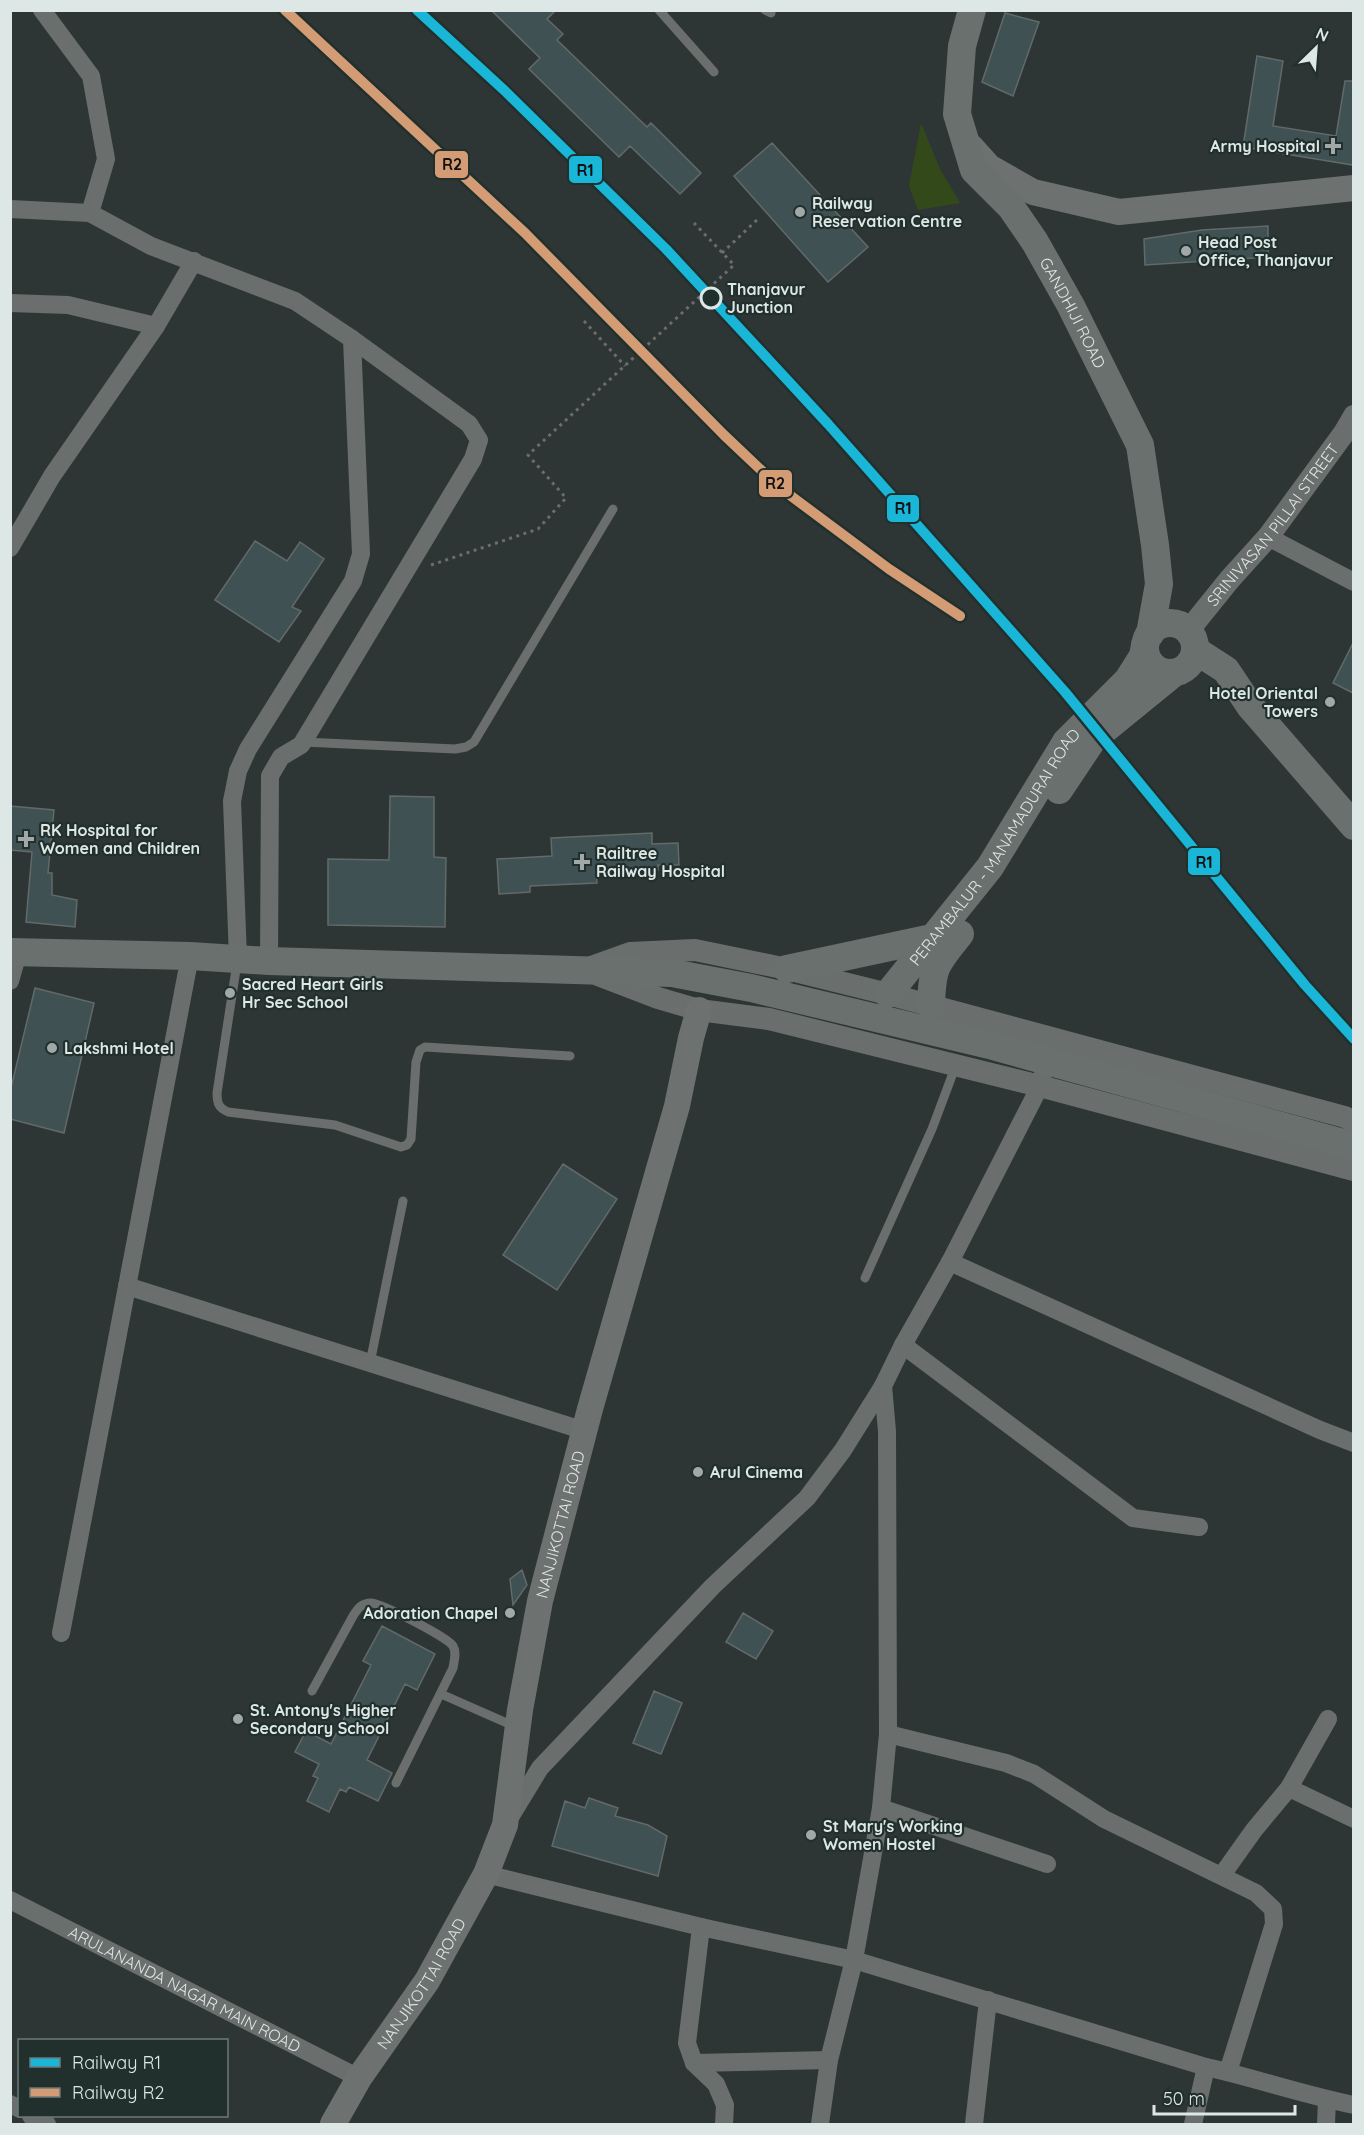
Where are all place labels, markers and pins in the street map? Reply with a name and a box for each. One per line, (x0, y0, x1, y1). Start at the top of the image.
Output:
place label: Army Hospital (1210, 136, 1320, 156)
marker: Army Hospital (1324, 137, 1342, 155)
place label: Railway Reservation Centre (812, 193, 962, 231)
marker: Railway Reservation Centre (793, 205, 807, 219)
place label: Head Post Office, Thanjavur (1198, 232, 1333, 270)
marker: Head Post Office, Thanjavur (1179, 244, 1193, 258)
place label: Thanjavur Junction (727, 279, 806, 317)
marker: Thanjavur Junction (700, 287, 722, 309)
place label: Hotel Oriental Towers (1209, 683, 1318, 721)
marker: Hotel Oriental Towers (1323, 695, 1337, 709)
place label: RK Hospital for Women and Children (40, 820, 200, 858)
marker: RK Hospital for Women and Children (17, 830, 35, 848)
place label: Railtree Railway Hospital (596, 843, 725, 881)
marker: Railtree Railway Hospital (573, 853, 591, 871)
place label: Sacred Heart Girls Hr Sec School (242, 974, 384, 1012)
marker: Sacred Heart Girls Hr Sec School (223, 986, 237, 1000)
place label: Lakshmi Hotel (64, 1038, 174, 1058)
marker: Lakshmi Hotel (45, 1041, 59, 1055)
place label: Arul Cinema (710, 1462, 803, 1482)
marker: Arul Cinema (691, 1465, 705, 1479)
place label: Adoration Chapel (363, 1603, 498, 1623)
marker: Adoration Chapel (503, 1606, 517, 1620)
place label: St. Antony's Higher Secondary School (250, 1700, 397, 1738)
marker: St. Antony's Higher Secondary School (231, 1712, 245, 1726)
place label: St Mary's Working Women Hostel (823, 1816, 963, 1854)
marker: St Mary's Working Women Hostel (804, 1828, 818, 1842)

